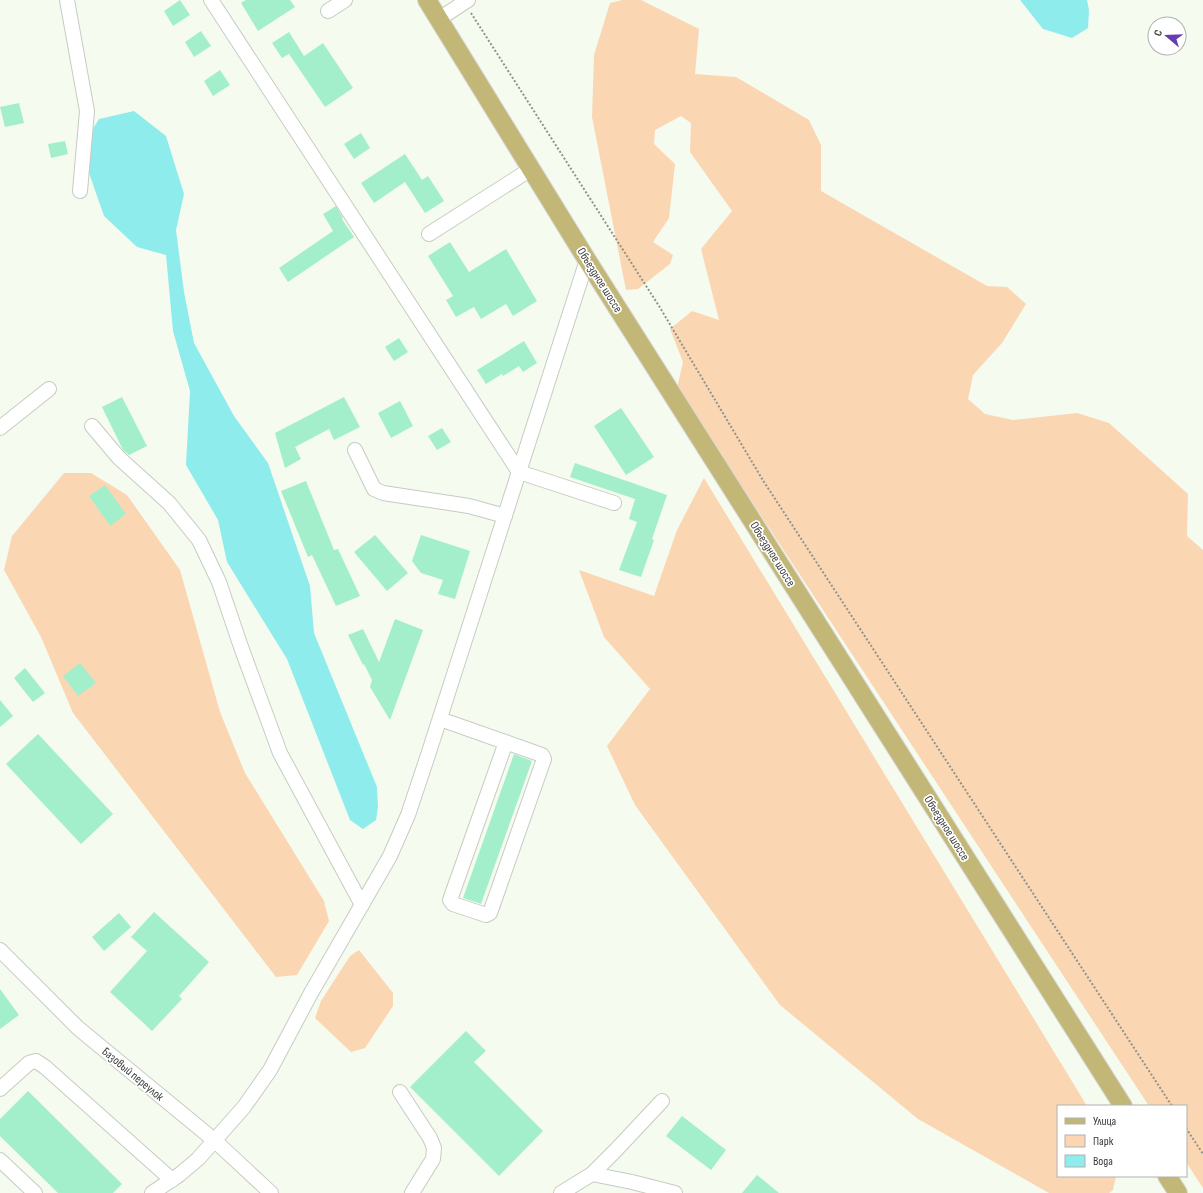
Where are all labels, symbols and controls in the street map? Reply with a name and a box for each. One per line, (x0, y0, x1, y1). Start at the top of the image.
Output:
north arrow (1147, 16, 1187, 56)
text: С (1151, 28, 1165, 38)
street label: Объездное шоссе (574, 245, 626, 316)
street label: Объездное шоссе (747, 519, 799, 590)
street label: Объездное шоссе (921, 793, 973, 864)
street label: Базовый переулок (99, 1044, 167, 1105)
legend (1057, 1105, 1187, 1177)
text: Улица (1093, 1114, 1117, 1129)
text: Парк (1093, 1134, 1114, 1149)
text: Вода (1093, 1154, 1113, 1169)

